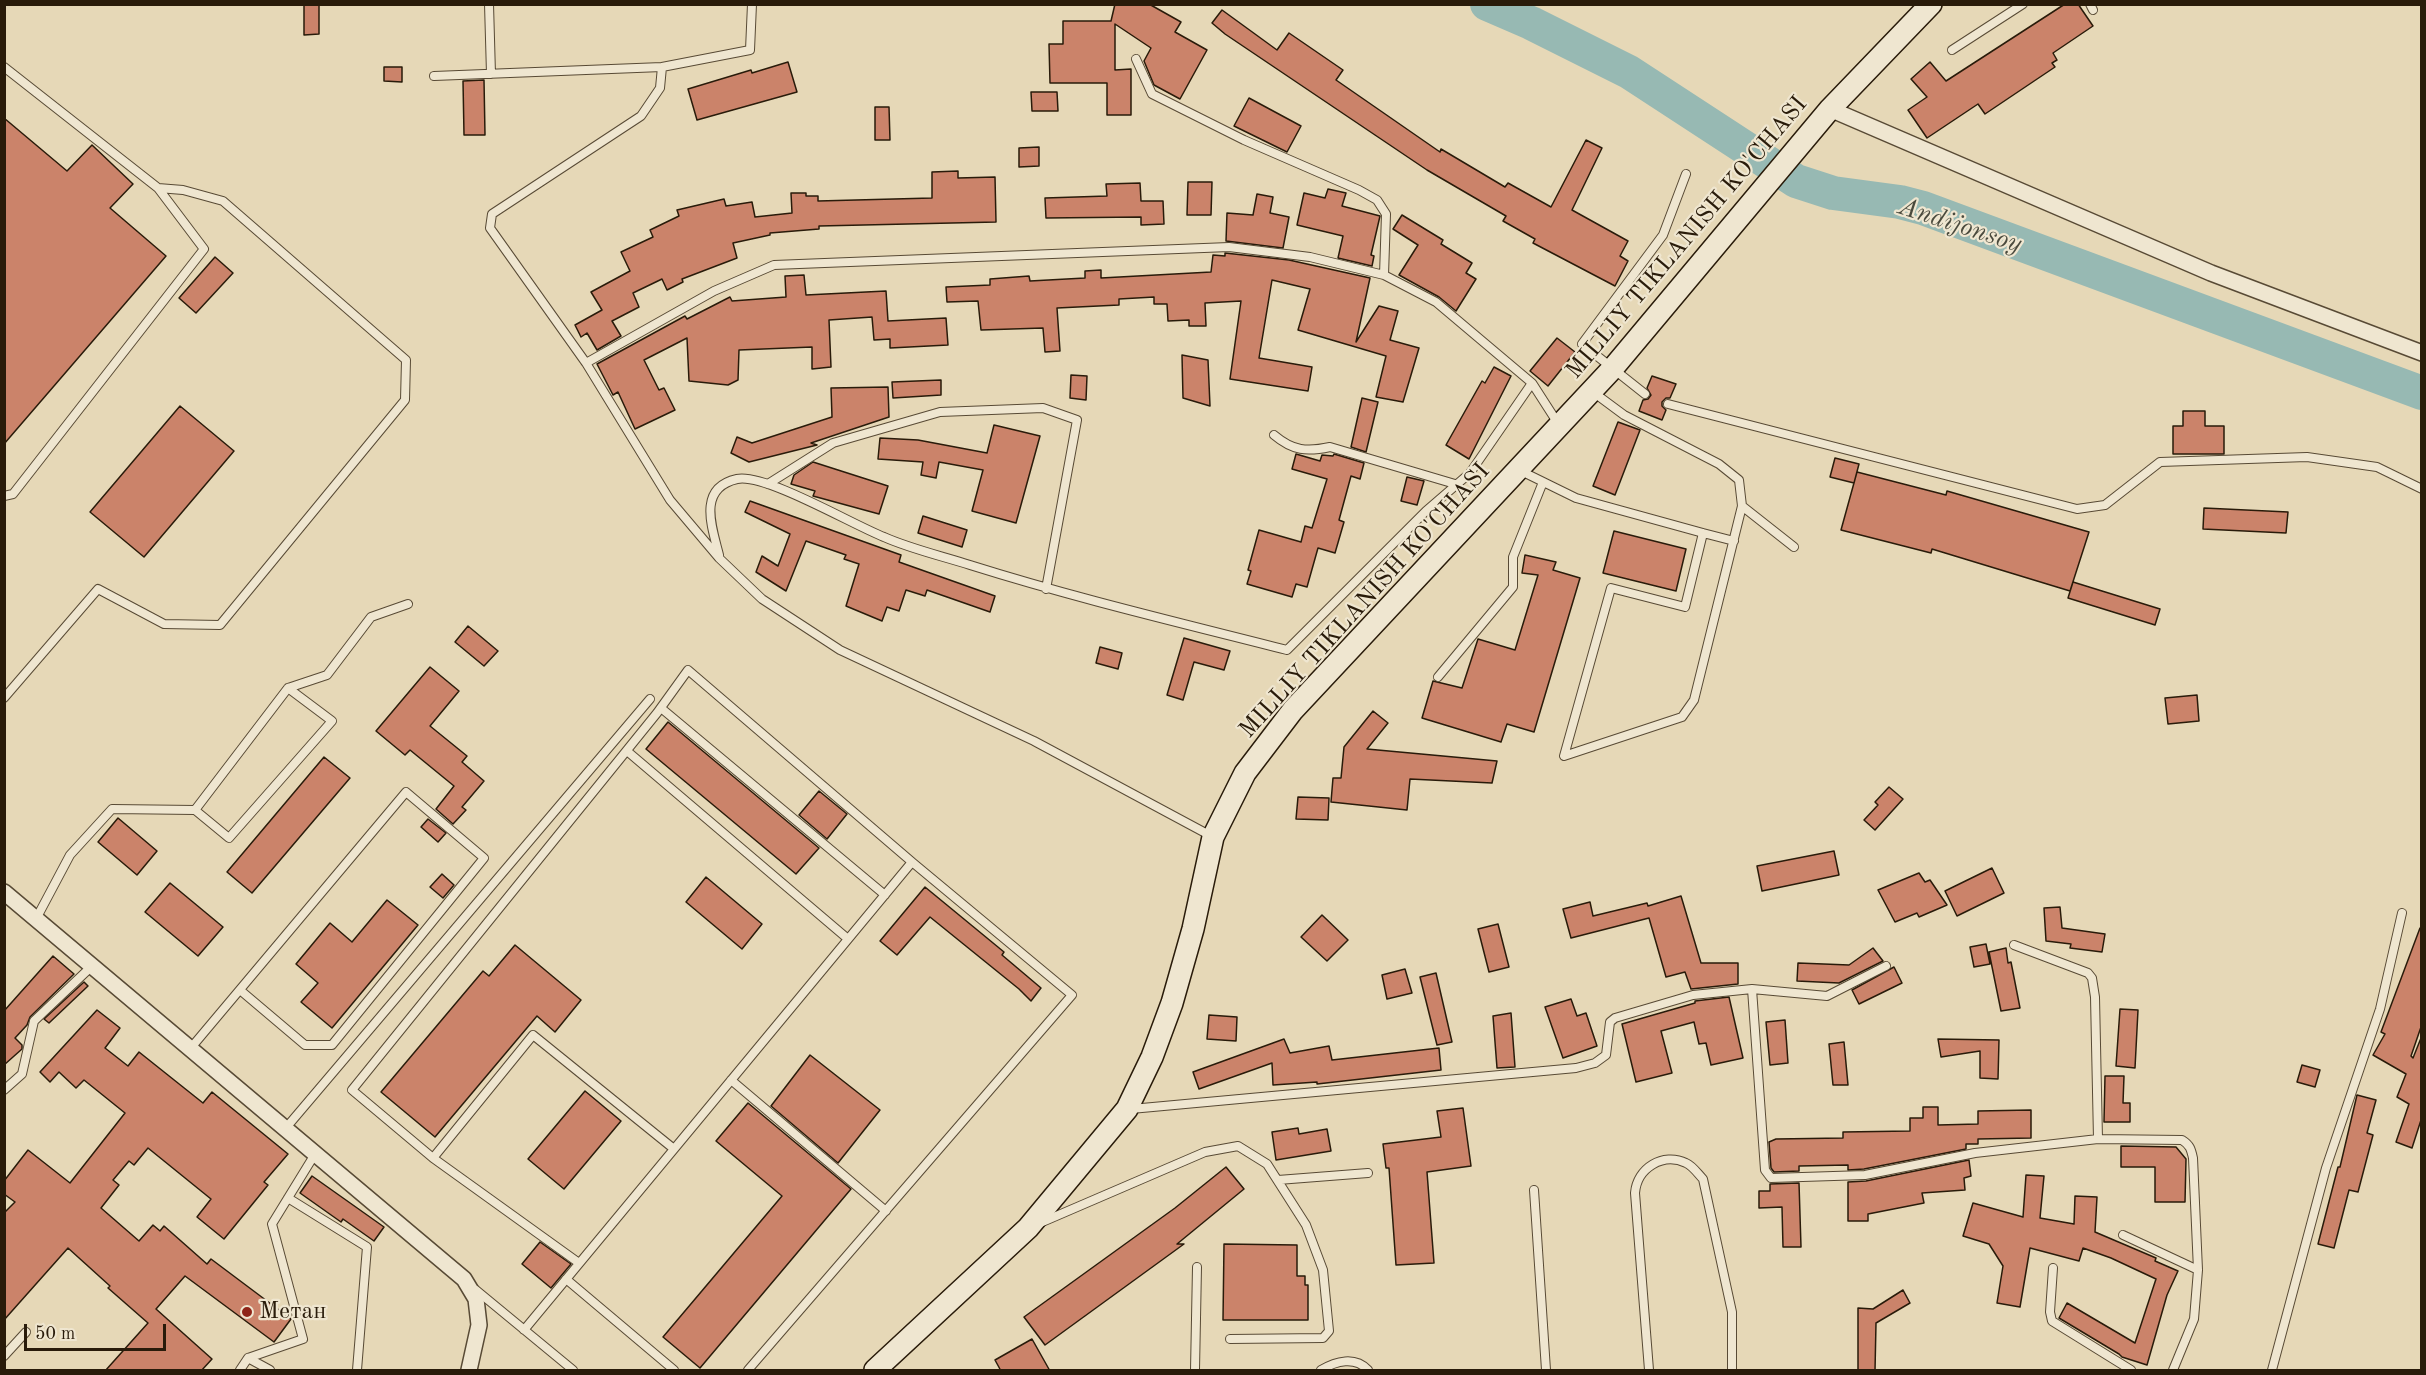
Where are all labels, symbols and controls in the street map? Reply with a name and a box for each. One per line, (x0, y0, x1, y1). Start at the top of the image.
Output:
street label: MILLIY TIKLANISH KO'CHASI (1560, 91, 1814, 385)
water label: Andijonsoy (1894, 191, 2026, 261)
street label: MILLIY TIKLANISH KO'CHASI (1234, 457, 1496, 745)
place label: Метан (259, 1298, 326, 1326)
marker: Метан (240, 1305, 254, 1319)
scale bar (27, 1312, 170, 1350)
text: 50 m (35, 1325, 75, 1343)

